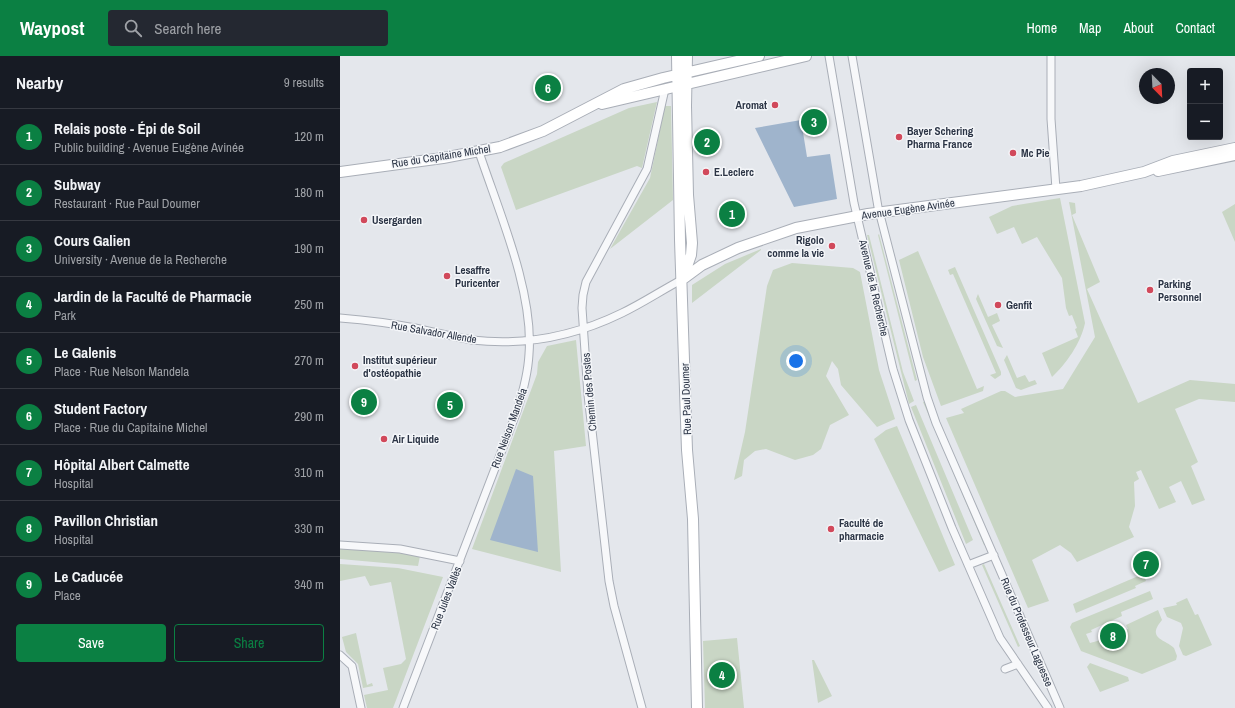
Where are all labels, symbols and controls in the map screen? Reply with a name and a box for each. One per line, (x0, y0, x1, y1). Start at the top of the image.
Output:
search box (108, 10, 388, 46)
text: Waypost (20, 15, 84, 41)
icon: search (122, 17, 144, 39)
text: Search here (154, 18, 221, 39)
text: Home (1026, 19, 1057, 37)
text: Map (1079, 19, 1101, 37)
text: About (1123, 19, 1153, 37)
text: Contact (1175, 19, 1215, 37)
north arrow (1139, 68, 1175, 104)
map controls (1187, 68, 1223, 140)
button: + (1187, 68, 1223, 104)
text: Nearby (16, 71, 63, 94)
pin: 6 (535, 73, 561, 103)
text: 9 results (284, 74, 324, 91)
place label: Aromat (735, 98, 767, 112)
marker: Aromat (770, 100, 780, 110)
button: − (1187, 104, 1223, 140)
pin: 3 (801, 107, 827, 137)
text: Relais poste - Épi de Soil (54, 118, 200, 139)
place label: Bayer Schering Pharma France (907, 124, 974, 151)
pin: 2 (694, 127, 720, 157)
text: 1 (26, 128, 32, 145)
text: 120 m (294, 128, 324, 145)
marker: Bayer Schering Pharma France (894, 132, 904, 142)
text: Public building · Avenue Eugène Avinée (54, 139, 244, 156)
street label: Rue du Capitaine Michel (391, 141, 491, 171)
place label: Mc Pie (1021, 146, 1050, 160)
marker: Mc Pie (1008, 148, 1018, 158)
place label: E.Leclerc (714, 165, 754, 179)
marker: E.Leclerc (701, 167, 711, 177)
text: Subway (54, 174, 101, 195)
text: 2 (26, 184, 32, 201)
text: 180 m (294, 184, 324, 201)
text: Restaurant · Rue Paul Doumer (54, 195, 200, 212)
street label: Avenue Eugène Avinée (860, 196, 956, 223)
pin: 1 (719, 199, 745, 229)
place label: Usergarden (372, 213, 422, 227)
marker: Usergarden (359, 215, 369, 225)
text: Cours Galien (54, 230, 131, 251)
place label: Rigolo comme la vie (767, 233, 824, 260)
street label: Avenue de la Recherche (856, 237, 892, 338)
text: 3 (26, 240, 32, 257)
text: 190 m (294, 240, 324, 257)
marker: Rigolo comme la vie (827, 241, 837, 251)
text: University · Avenue de la Recherche (54, 251, 227, 268)
place label: Lesaffre Puricenter (455, 263, 500, 290)
marker: Lesaffre Puricenter (442, 271, 452, 281)
place label: Parking Personnel (1158, 277, 1202, 304)
marker: Parking Personnel (1145, 285, 1155, 295)
text: Jardin de la Faculté de Pharmacie (54, 286, 252, 307)
text: 4 (26, 296, 32, 313)
text: 250 m (294, 296, 324, 313)
place label: Genfit (1006, 298, 1032, 312)
marker: Genfit (993, 300, 1003, 310)
text: Park (54, 307, 76, 324)
street label: Rue Salvador Allende (390, 318, 478, 346)
text: Le Galenis (54, 342, 116, 363)
your location (786, 351, 806, 371)
text: 5 (26, 352, 32, 369)
text: 270 m (294, 352, 324, 369)
street label: Chemin des Postes (579, 352, 599, 432)
place label: Institut supérieur d'ostéopathie (363, 353, 437, 380)
marker: Institut supérieur d'ostéopathie (350, 361, 360, 371)
text: Place · Rue Nelson Mandela (54, 363, 189, 380)
street label: Rue Paul Doumer (678, 363, 694, 435)
street label: Rue Nelson Mandela (488, 386, 530, 470)
pin: 9 (351, 387, 377, 417)
pin: 5 (437, 390, 463, 420)
text: Student Factory (54, 398, 147, 419)
text: 6 (26, 408, 32, 425)
text: 290 m (294, 408, 324, 425)
text: Place · Rue du Capitaine Michel (54, 419, 207, 436)
place label: Air Liquide (392, 432, 439, 446)
marker: Air Liquide (379, 434, 389, 444)
text: Hôpital Albert Calmette (54, 454, 190, 475)
text: 7 (26, 464, 32, 481)
text: 310 m (294, 464, 324, 481)
text: Hospital (54, 475, 93, 492)
text: Pavillon Christian (54, 510, 158, 531)
place label: Faculté de pharmacie (839, 516, 884, 543)
text: 8 (26, 520, 32, 537)
text: 330 m (294, 520, 324, 537)
marker: Faculté de pharmacie (826, 524, 836, 534)
text: Hospital (54, 531, 93, 548)
pin: 7 (1133, 549, 1159, 579)
street label: Rue Jules Vallès (428, 564, 465, 632)
text: Le Caducée (54, 566, 123, 587)
street label: Rue du Professeur Laguesse (998, 575, 1056, 689)
text: 9 (26, 576, 32, 593)
text: 340 m (294, 576, 324, 593)
text: Place (54, 587, 81, 604)
pin: 8 (1100, 621, 1126, 651)
button: Save (16, 624, 166, 662)
button: Share (174, 624, 324, 662)
pin: 4 (709, 660, 735, 690)

